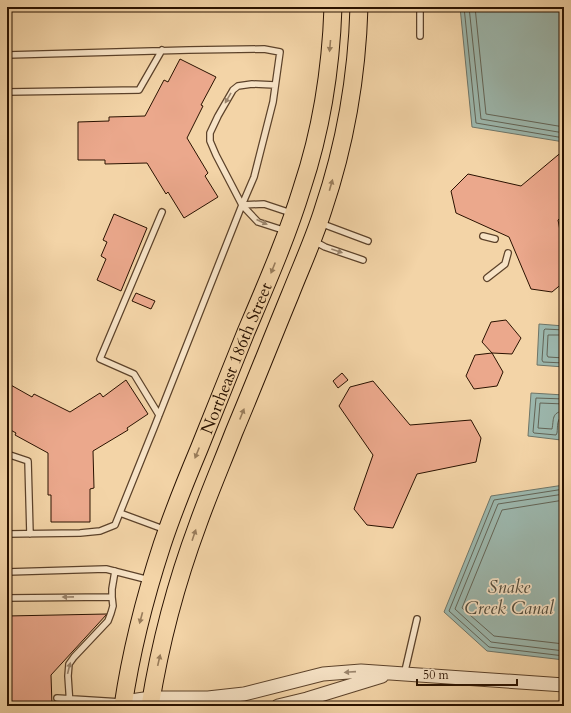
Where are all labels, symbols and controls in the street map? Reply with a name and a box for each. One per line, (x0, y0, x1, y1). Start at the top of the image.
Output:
one-way arrow (327, 40, 334, 52)
one-way arrow (225, 92, 232, 104)
one-way arrow (328, 179, 334, 191)
one-way arrow (256, 219, 267, 225)
one-way arrow (331, 248, 343, 254)
one-way arrow (269, 262, 275, 274)
street label: Northeast 186th Street (195, 278, 278, 437)
one-way arrow (239, 408, 245, 420)
one-way arrow (194, 447, 200, 459)
one-way arrow (191, 529, 197, 541)
water label: Snake Creek Canal (464, 575, 555, 621)
one-way arrow (61, 594, 74, 600)
one-way arrow (138, 612, 144, 624)
one-way arrow (156, 654, 162, 666)
one-way arrow (67, 661, 73, 674)
scale bar (417, 661, 517, 687)
text: 50 m (423, 667, 450, 683)
one-way arrow (344, 669, 356, 676)

